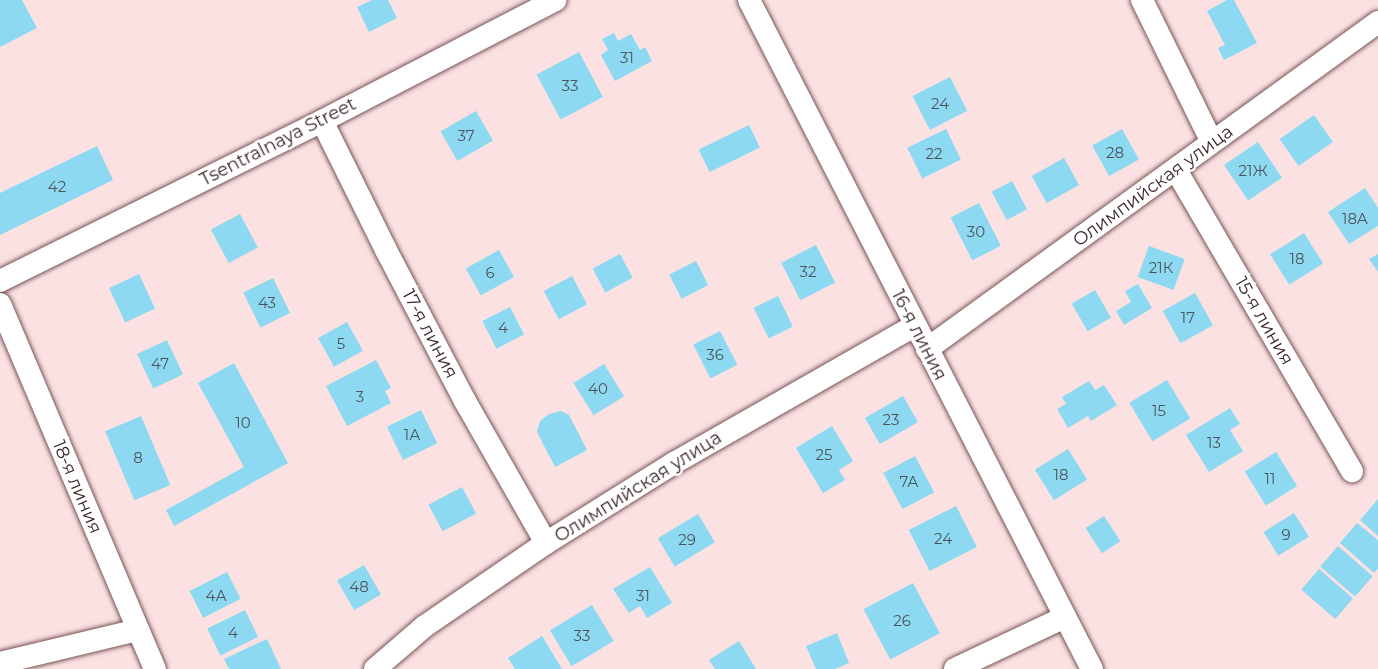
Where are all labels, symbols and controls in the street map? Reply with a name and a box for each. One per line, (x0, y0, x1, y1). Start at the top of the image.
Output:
house number: 31 (620, 49, 634, 67)
house number: 33 (562, 77, 578, 95)
street label: Tsentralnaya Street (196, 93, 360, 191)
house number: 24 (931, 95, 949, 113)
street label: Олимпийская улица (1069, 121, 1237, 251)
house number: 37 (457, 127, 475, 145)
house number: 28 (1106, 144, 1124, 162)
house number: 22 (925, 145, 943, 163)
house number: 21Ж (1238, 162, 1268, 180)
house number: 42 (48, 178, 66, 196)
house number: 18А (1342, 210, 1368, 228)
house number: 30 (967, 223, 985, 241)
house number: 18 (1290, 250, 1304, 268)
house number: 21К (1149, 259, 1173, 277)
house number: 32 (800, 263, 816, 281)
house number: 6 (485, 264, 495, 282)
street label: 15-я линия (1230, 273, 1298, 369)
street label: 17-я линия (398, 286, 462, 382)
street label: 16-я линия (887, 286, 951, 384)
house number: 43 (258, 294, 276, 312)
house number: 17 (1181, 309, 1195, 327)
house number: 4 (498, 319, 508, 337)
house number: 5 (337, 335, 345, 353)
house number: 36 (706, 346, 724, 364)
house number: 47 (151, 355, 169, 373)
house number: 40 (588, 380, 608, 398)
house number: 3 (356, 388, 364, 406)
house number: 15 (1152, 402, 1166, 420)
house number: 23 (883, 411, 899, 429)
house number: 10 (235, 414, 251, 432)
house number: 1А (404, 426, 420, 444)
street label: Олимпийская улица (551, 427, 725, 547)
house number: 13 (1207, 434, 1221, 452)
street label: 18-я линия (48, 437, 106, 537)
house number: 25 (815, 446, 833, 464)
house number: 8 (133, 449, 143, 467)
house number: 18 (1054, 466, 1068, 484)
house number: 11 (1265, 470, 1275, 488)
house number: 7А (899, 473, 919, 491)
house number: 9 (1281, 526, 1291, 544)
house number: 24 (934, 530, 952, 548)
house number: 29 (678, 531, 696, 549)
house number: 48 (349, 578, 369, 596)
house number: 4А (205, 587, 227, 605)
house number: 31 (636, 587, 650, 605)
house number: 26 (893, 612, 911, 630)
house number: 4 (228, 624, 238, 642)
house number: 33 (574, 627, 590, 645)

